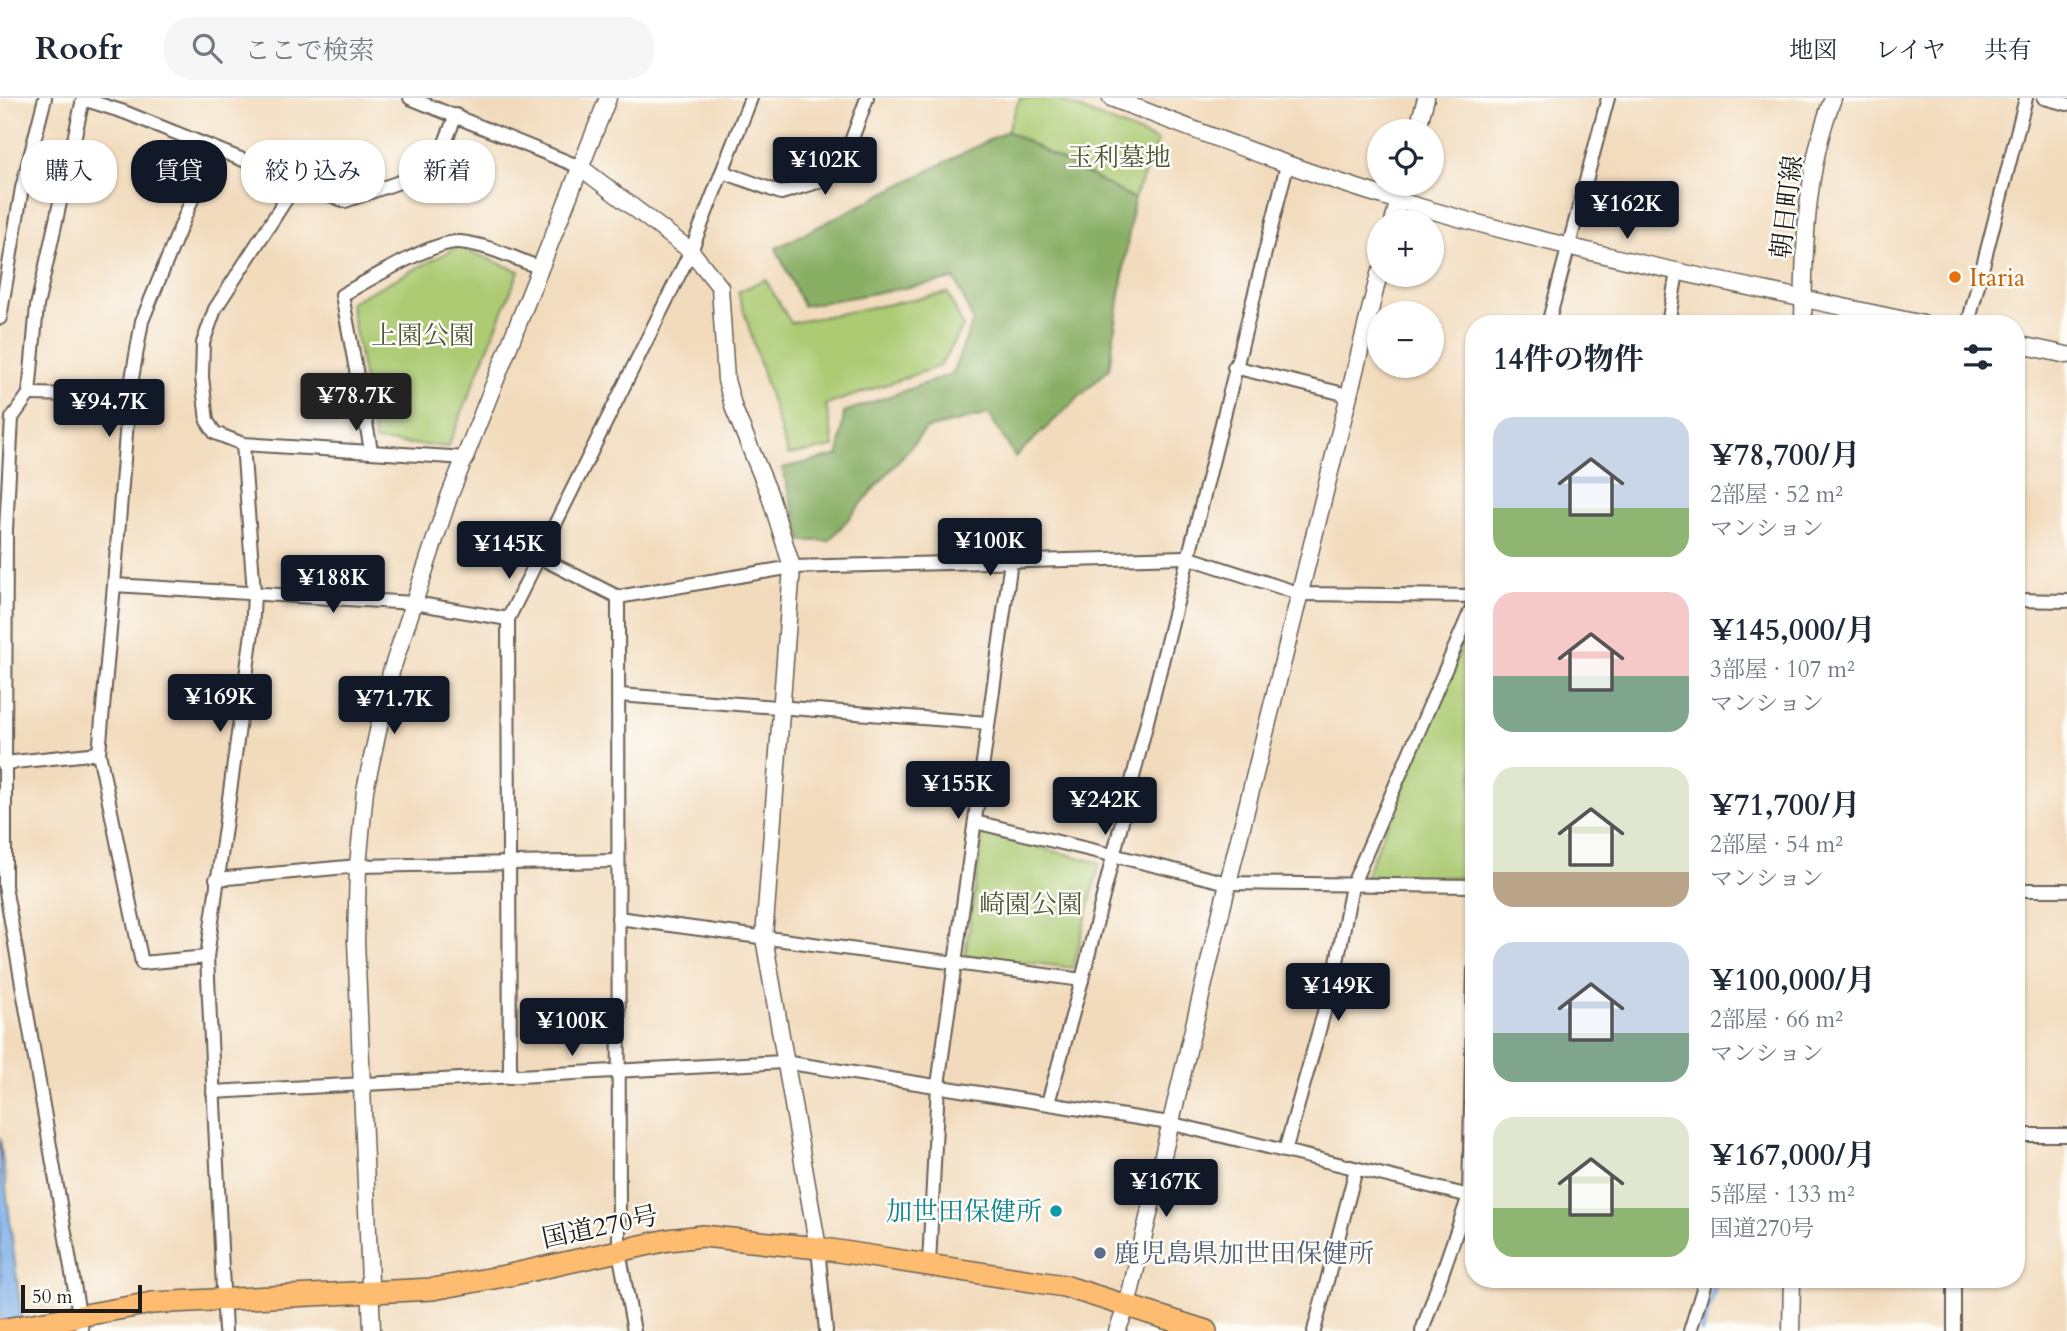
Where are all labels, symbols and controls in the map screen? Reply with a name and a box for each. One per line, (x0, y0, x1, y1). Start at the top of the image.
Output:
search box (164, 17, 654, 80)
text: Roofr (35, 26, 122, 71)
icon: search (188, 29, 226, 67)
text: ここで検索 (244, 33, 374, 68)
text: 地図 (1789, 34, 1837, 67)
text: レイヤ (1875, 34, 1946, 67)
text: 共有 (1984, 34, 2032, 67)
map controls (1367, 119, 1444, 378)
button: locate (1367, 119, 1444, 196)
pin: ¥102K (776, 138, 874, 197)
chip: 購入 (21, 140, 117, 203)
chip: 賃貸 (131, 140, 227, 203)
chip: 絞り込み (241, 140, 385, 203)
chip: 新着 (399, 140, 495, 203)
park label: 玉利墓地 (1067, 140, 1171, 175)
text: ¥102K (789, 144, 861, 175)
street label: 朝日町線 (1763, 153, 1811, 261)
pin: ¥162K (1578, 181, 1676, 241)
text: ¥162K (1591, 188, 1663, 219)
button: + (1367, 210, 1444, 287)
place label: Itaria (1969, 260, 2025, 295)
marker: Itaria (1947, 269, 1963, 285)
button: − (1367, 301, 1444, 378)
park label: 上園公園 (371, 318, 475, 353)
icon: filters (1959, 338, 1997, 376)
text: 14件の物件 (1493, 339, 1644, 380)
pin: ¥78.7K (299, 374, 413, 433)
pin: ¥94.7K (52, 380, 166, 439)
text: ¥78.7K (317, 380, 396, 411)
text: ¥94.7K (70, 386, 149, 417)
text: ¥78,700/月 (1710, 435, 1860, 476)
icon: home (1549, 445, 1633, 529)
text: 2部屋 · 52 m² (1710, 479, 1843, 510)
text: マンション (1710, 513, 1824, 544)
pin: ¥100K (941, 518, 1039, 578)
pin: ¥145K (460, 522, 558, 581)
text: ¥100K (954, 525, 1026, 556)
text: ¥145K (473, 528, 545, 559)
pin: ¥188K (284, 556, 382, 615)
text: ¥188K (297, 562, 369, 593)
text: ¥145,000/月 (1710, 610, 1876, 651)
icon: home (1549, 620, 1633, 704)
text: 3部屋 · 107 m² (1710, 654, 1855, 685)
pin: ¥169K (171, 674, 269, 734)
pin: ¥71.7K (337, 676, 451, 736)
text: ¥169K (184, 681, 256, 712)
text: ¥71.7K (355, 683, 434, 714)
text: マンション (1710, 688, 1824, 719)
pin: ¥155K (909, 762, 1007, 821)
text: ¥155K (922, 768, 994, 799)
pin: ¥242K (1056, 778, 1154, 837)
text: ¥242K (1069, 784, 1141, 815)
text: ¥71,700/月 (1710, 785, 1860, 826)
icon: home (1549, 795, 1633, 879)
text: 2部屋 · 54 m² (1710, 829, 1843, 860)
text: マンション (1710, 863, 1824, 894)
park label: 崎園公園 (979, 887, 1083, 922)
text: ¥100,000/月 (1710, 960, 1876, 1001)
pin: ¥149K (1289, 964, 1387, 1023)
text: ¥149K (1302, 970, 1374, 1001)
icon: home (1549, 970, 1633, 1054)
pin: ¥100K (523, 998, 621, 1058)
text: 2部屋 · 66 m² (1710, 1004, 1843, 1035)
text: ¥100K (536, 1005, 608, 1036)
text: マンション (1710, 1038, 1824, 1069)
text: ¥167,000/月 (1710, 1135, 1876, 1176)
icon: home (1549, 1145, 1633, 1229)
pin: ¥167K (1117, 1160, 1215, 1219)
text: ¥167K (1130, 1166, 1202, 1197)
text: 5部屋 · 133 m² (1710, 1179, 1855, 1210)
place label: 加世田保健所 (886, 1194, 1042, 1229)
street label: 国道270号 (539, 1198, 661, 1256)
marker: 加世田保健所 (1048, 1203, 1064, 1219)
text: 国道270号 (1710, 1213, 1814, 1244)
place label: 鹿児島県加世田保健所 (1114, 1236, 1374, 1271)
marker: 鹿児島県加世田保健所 (1092, 1245, 1108, 1261)
scale bar (21, 1282, 142, 1314)
text: 50 m (32, 1284, 73, 1310)

